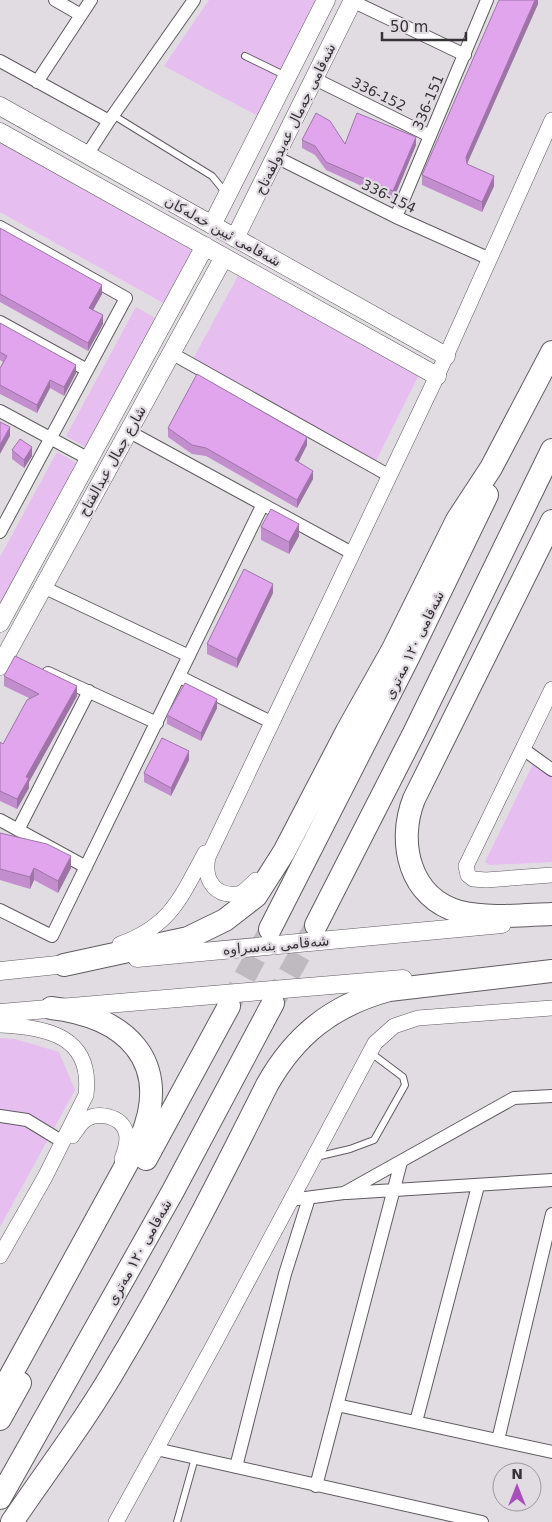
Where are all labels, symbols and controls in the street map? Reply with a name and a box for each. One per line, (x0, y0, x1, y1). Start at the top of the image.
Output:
scale bar (382, 10, 466, 42)
text: 50 m (390, 18, 428, 36)
street label: شەقامی جەمال عەبدولفەتاح (251, 41, 340, 198)
street label: 336-151 (409, 72, 447, 132)
street label: 336-152 (349, 74, 409, 114)
street label: 336-154 (359, 176, 419, 216)
street label: شەقامی ئیبن خەلەکان (162, 192, 284, 270)
street label: شارع جمال عبدالفتاح (75, 403, 150, 520)
street label: شەقامی ١٢٠ مەتری (381, 588, 448, 702)
street label: شەقامی بنەسراوە (222, 932, 330, 959)
street label: شەقامی ١٢٠ مەتری (103, 1196, 176, 1308)
north arrow (492, 1462, 542, 1512)
text: N (511, 1466, 523, 1482)

